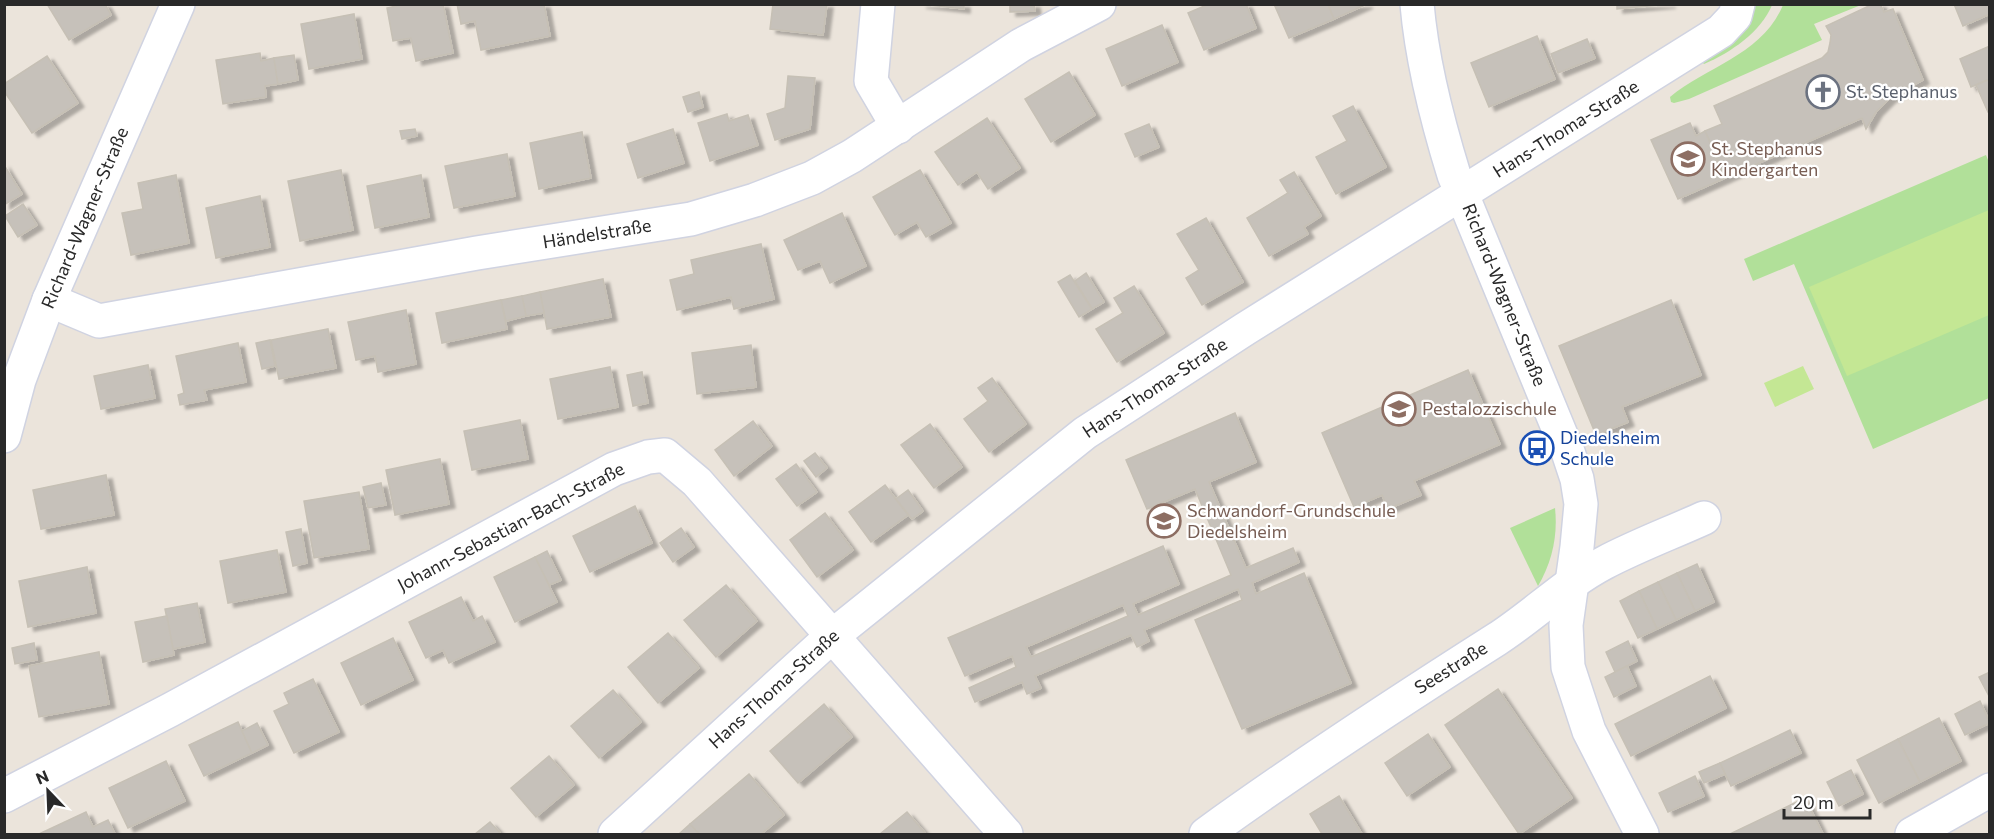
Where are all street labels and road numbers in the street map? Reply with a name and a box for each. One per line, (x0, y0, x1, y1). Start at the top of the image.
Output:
street label: Hans-Thoma-Straße (1488, 74, 1643, 182)
street label: Richard-Wagner-Straße (36, 124, 132, 312)
street label: Richard-Wagner-Straße (1458, 200, 1552, 389)
street label: Händelstraße (541, 214, 653, 252)
street label: Hans-Thoma-Straße (1078, 332, 1231, 442)
street label: Johann-Sebastian-Bach-Straße (393, 457, 628, 595)
street label: Hans-Thoma-Straße (704, 624, 843, 753)
street label: Seestraße (1410, 636, 1491, 698)

